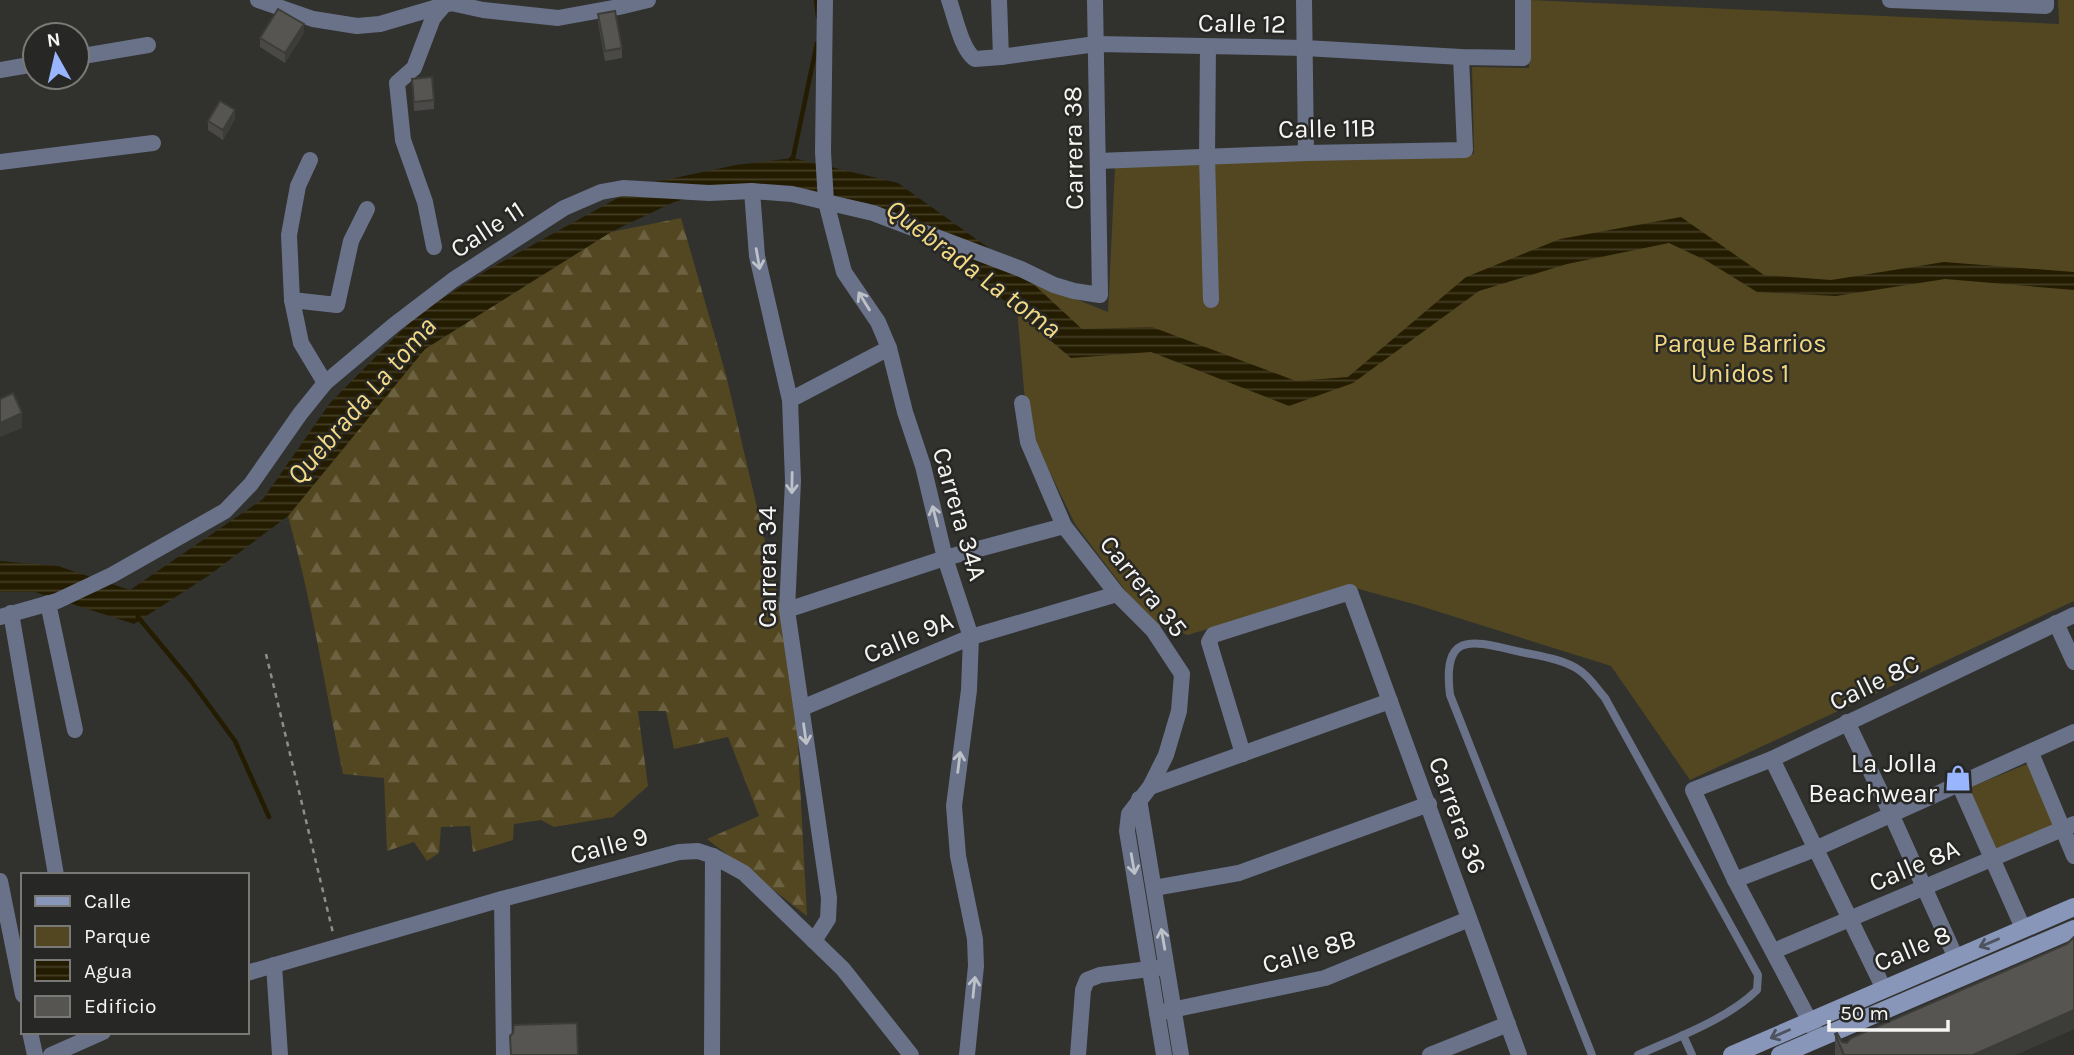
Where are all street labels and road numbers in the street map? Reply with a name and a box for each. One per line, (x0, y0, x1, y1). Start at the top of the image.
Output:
street label: Calle 12 (1198, 7, 1286, 40)
street label: Carrera 38 (1057, 86, 1090, 210)
street label: Calle 11B (1278, 112, 1376, 145)
street label: Calle 11 (445, 194, 530, 265)
street label: Carrera 34A (926, 444, 993, 584)
street label: Carrera 34 (752, 506, 783, 628)
street label: Carrera 35 (1093, 529, 1194, 644)
street label: Calle 9A (859, 605, 958, 670)
street label: Calle 8C (1824, 647, 1924, 717)
street label: Carrera 36 (1422, 752, 1493, 878)
street label: Calle 9 (567, 820, 651, 871)
street label: Calle 8A (1864, 833, 1964, 898)
street label: Calle 8 (1869, 918, 1955, 978)
street label: Calle 8B (1258, 923, 1360, 980)

